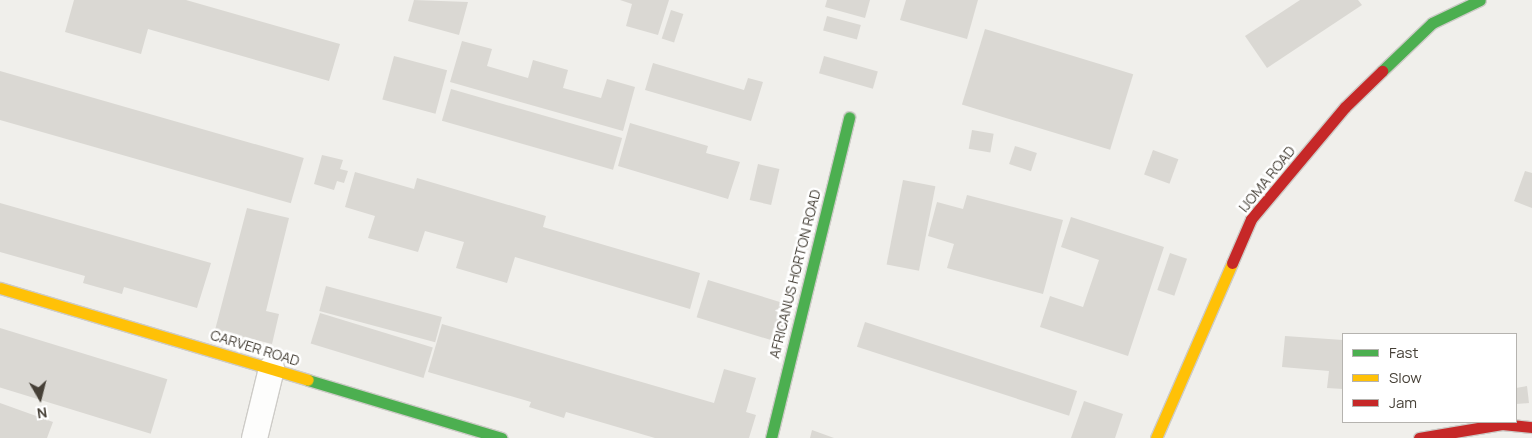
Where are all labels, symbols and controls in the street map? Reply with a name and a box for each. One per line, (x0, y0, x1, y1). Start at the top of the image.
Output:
street label: IJOMA ROAD (1235, 143, 1299, 215)
street label: AFRICANUS HORTON ROAD (766, 188, 824, 360)
street label: CARVER ROAD (208, 326, 302, 370)
legend (1342, 333, 1517, 423)
text: Fast (1389, 342, 1418, 363)
text: Slow (1389, 367, 1422, 388)
north arrow (15, 373, 65, 423)
text: Jam (1389, 392, 1417, 413)
text: N (36, 403, 48, 423)

